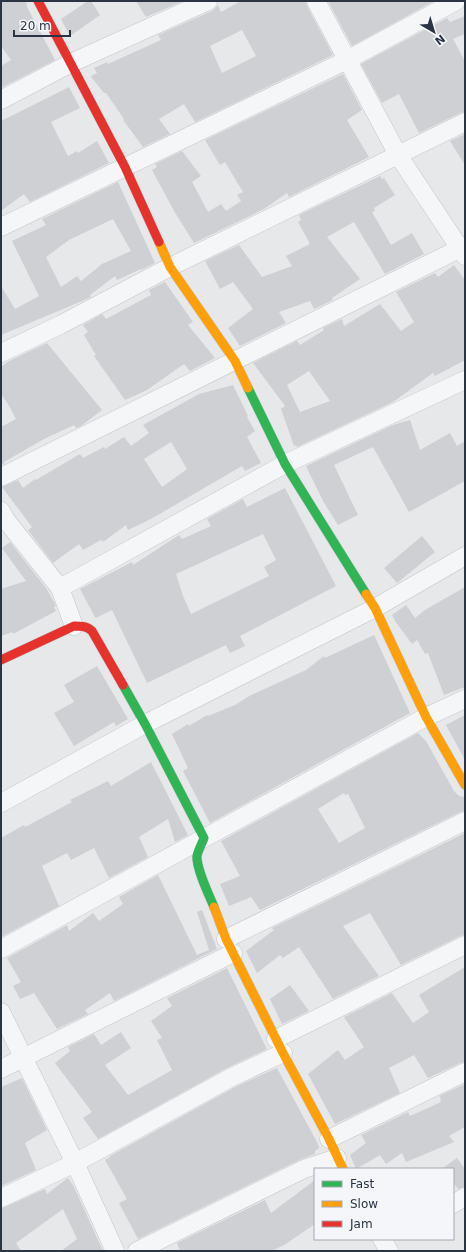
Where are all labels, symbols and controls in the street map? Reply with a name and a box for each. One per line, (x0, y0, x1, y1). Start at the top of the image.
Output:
scale bar (14, 12, 70, 38)
north arrow (414, 12, 454, 52)
text: 20 m (20, 19, 51, 33)
text: N (432, 32, 447, 47)
legend (314, 1168, 454, 1240)
text: Fast (350, 1177, 374, 1191)
text: Slow (350, 1197, 378, 1211)
text: Jam (349, 1217, 373, 1231)

